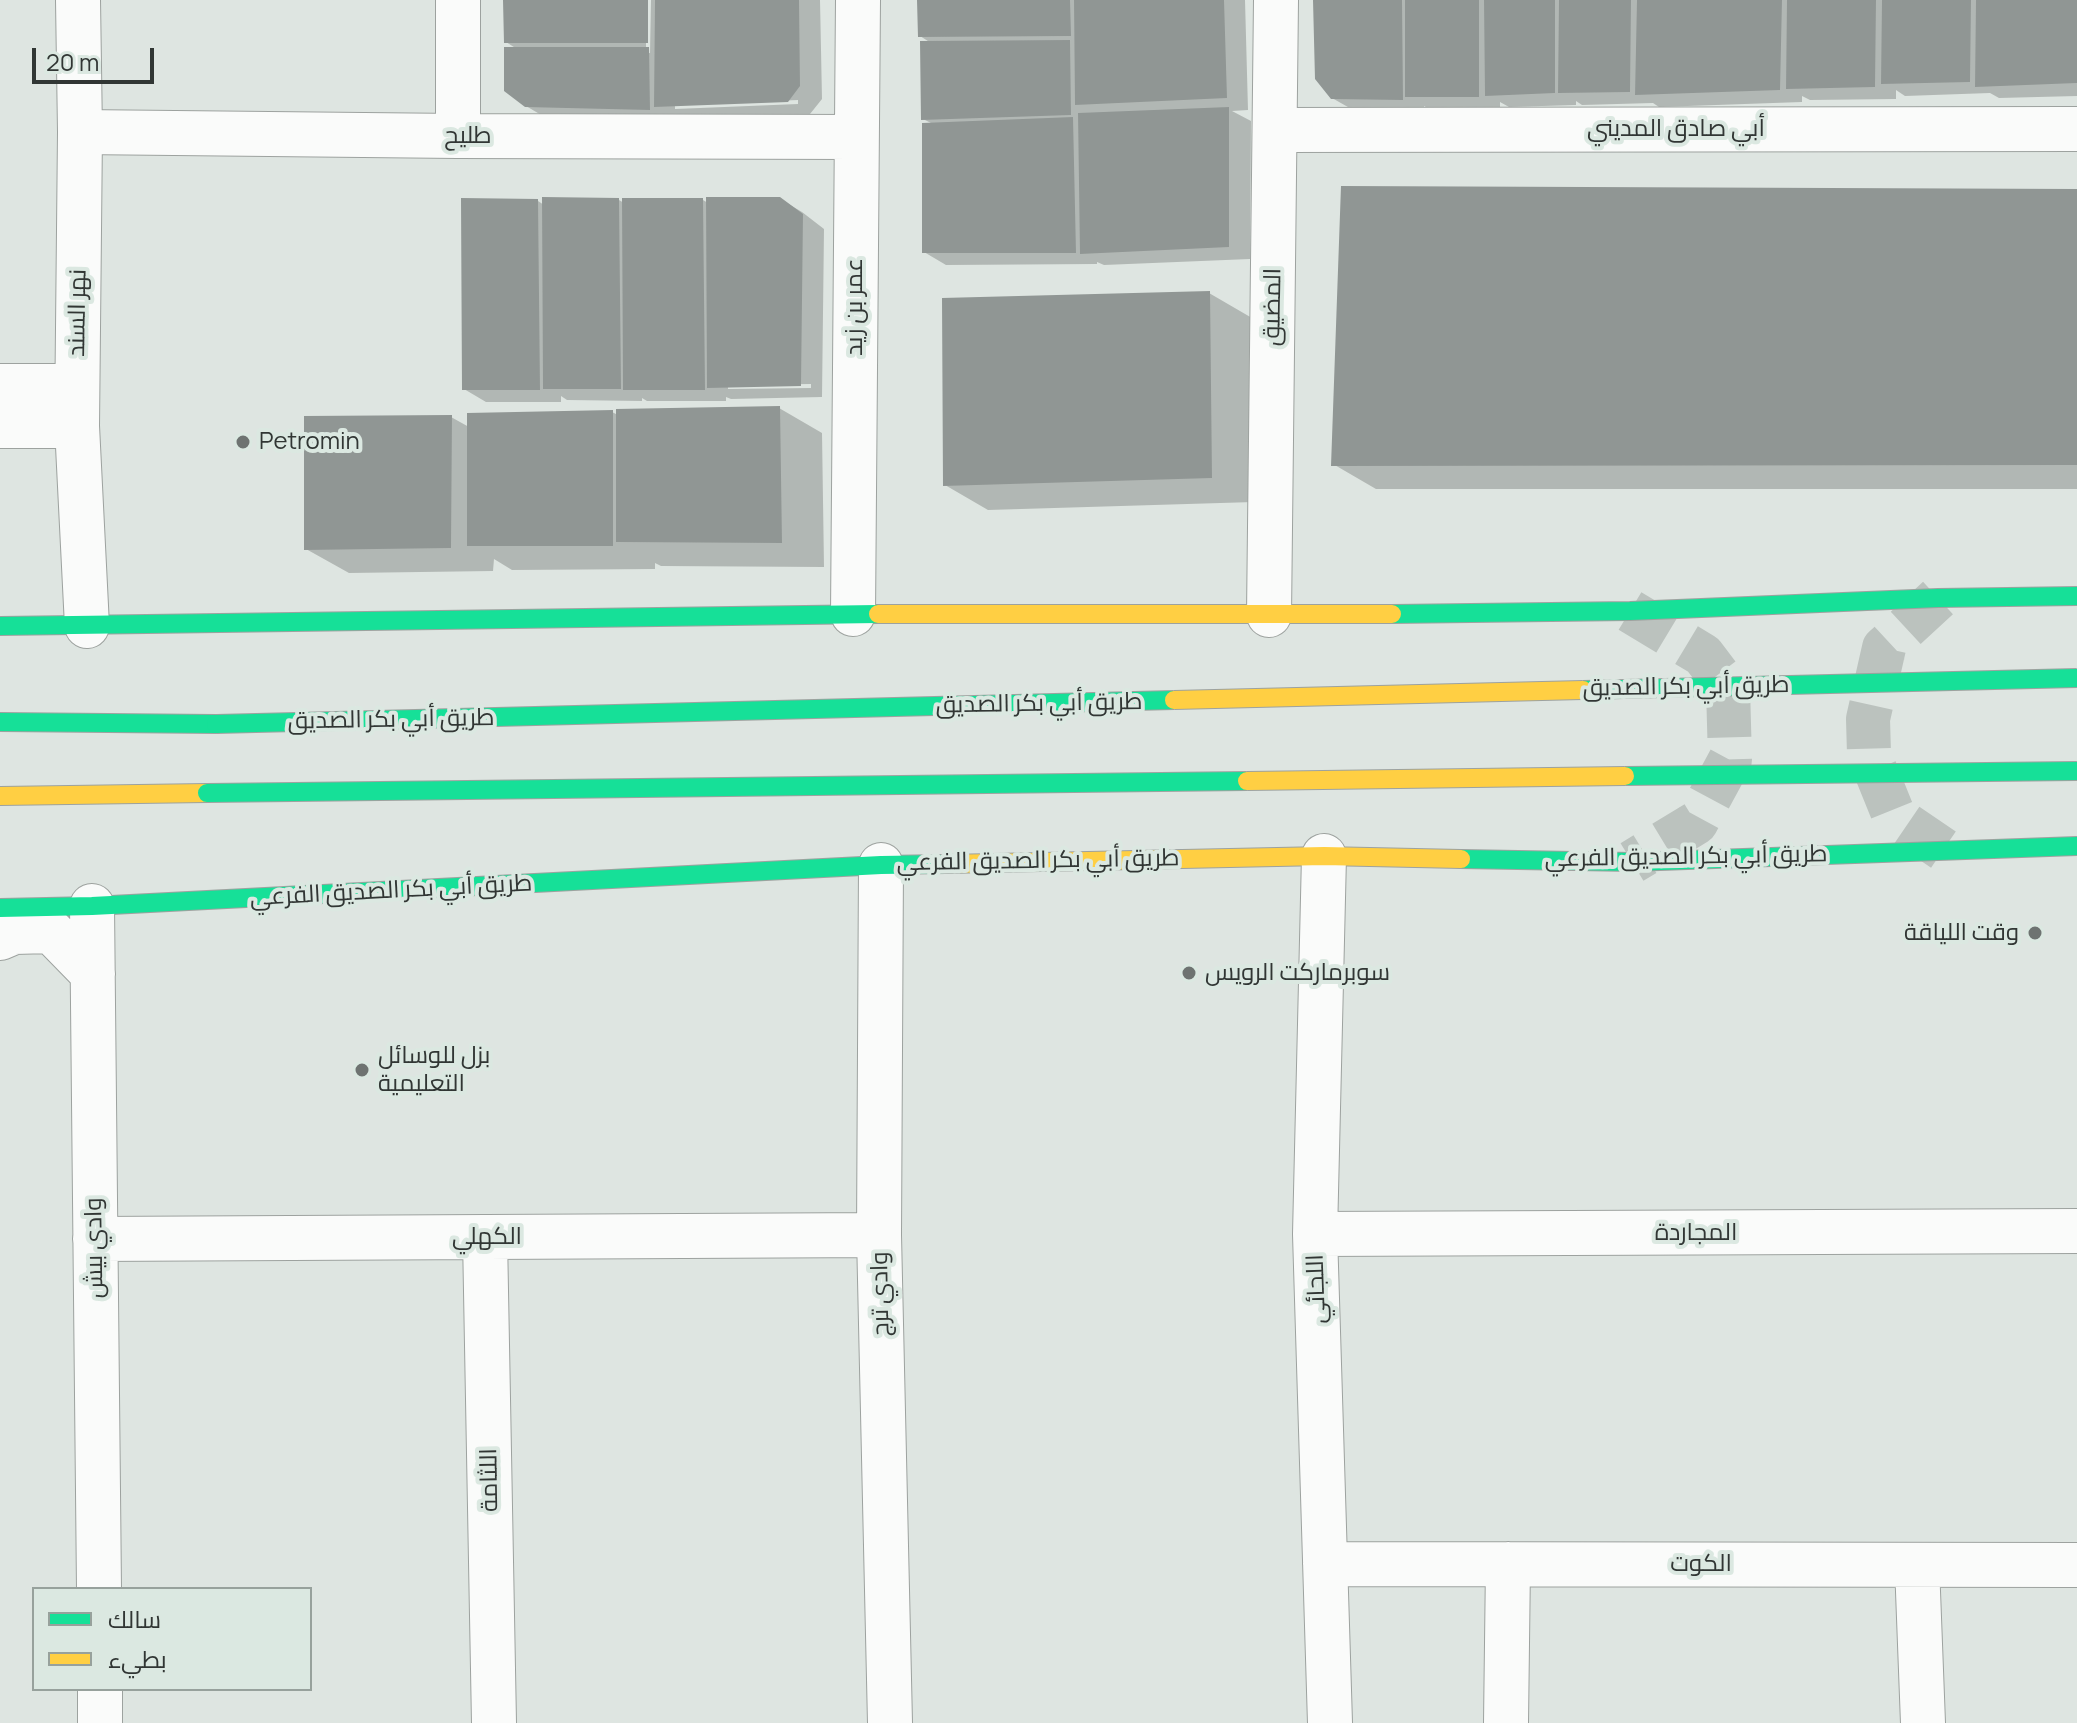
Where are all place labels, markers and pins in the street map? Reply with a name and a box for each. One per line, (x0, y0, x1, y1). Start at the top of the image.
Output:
place label: Petromin (259, 428, 360, 456)
marker: Petromin (234, 433, 252, 451)
place label: وقت اللياقة (1904, 919, 2019, 947)
marker: وقت اللياقة (2026, 924, 2044, 942)
place label: سوبرماركت الرويس (1205, 959, 1390, 987)
marker: سوبرماركت الرويس (1180, 964, 1198, 982)
place label: بزل للوسائل التعليمية (378, 1042, 490, 1098)
marker: بزل للوسائل التعليمية (353, 1061, 371, 1079)

